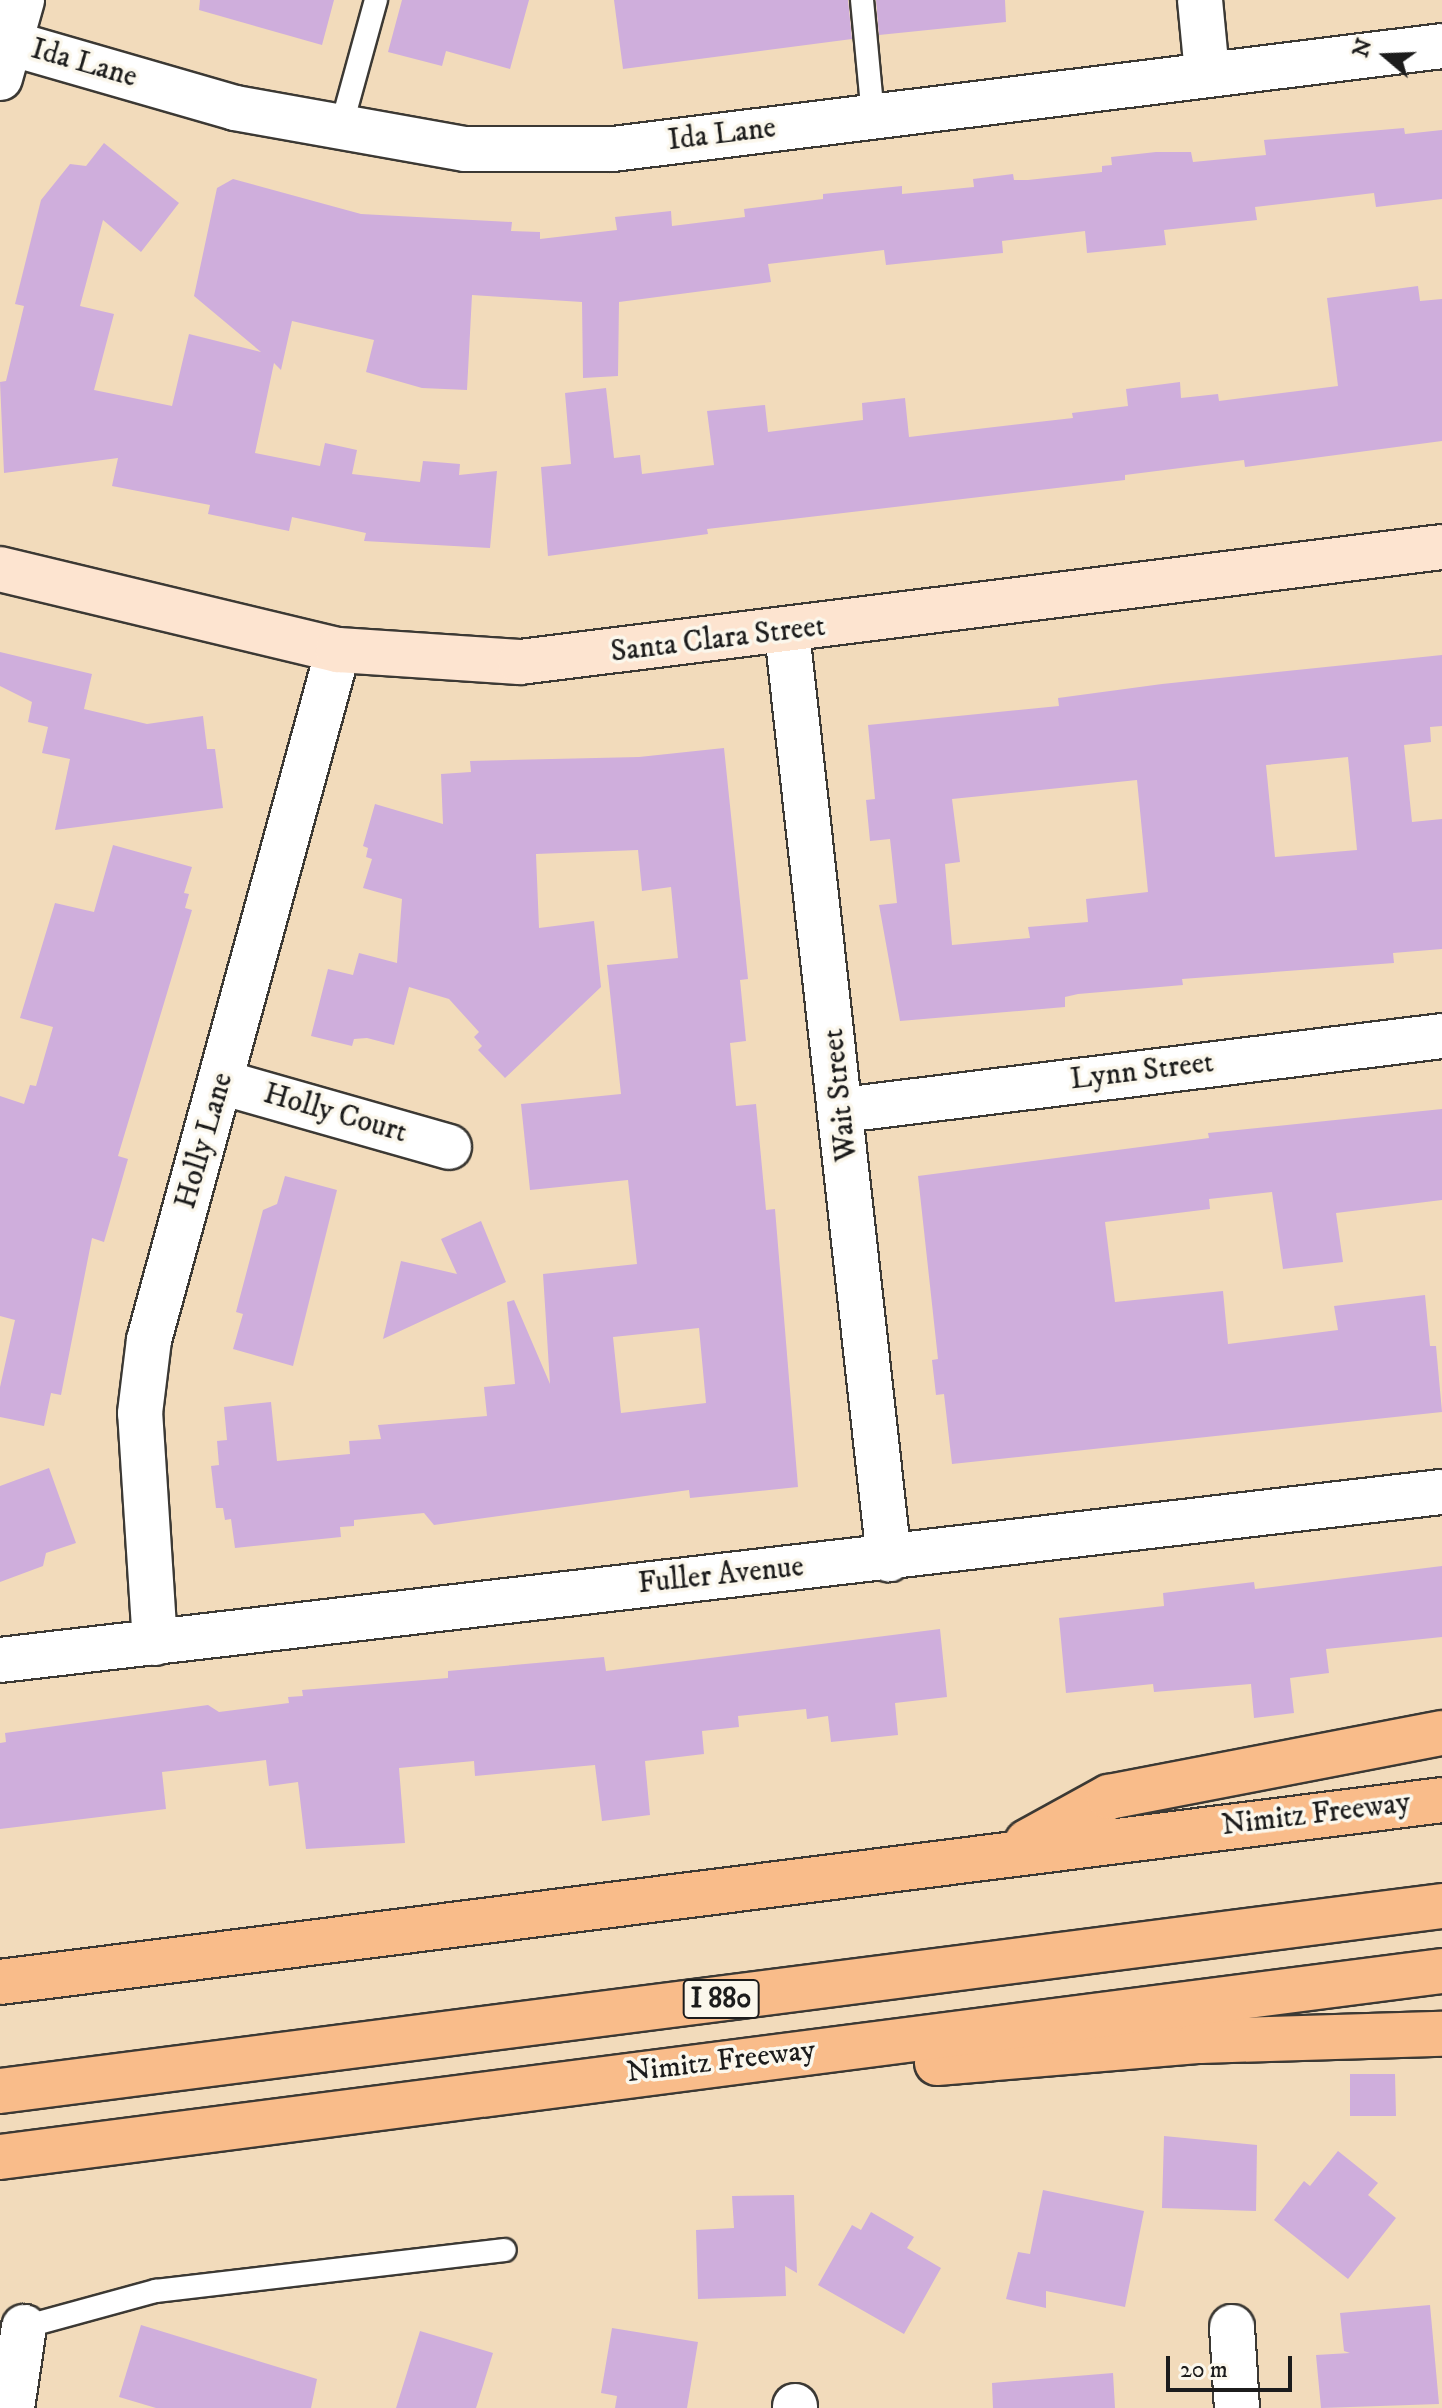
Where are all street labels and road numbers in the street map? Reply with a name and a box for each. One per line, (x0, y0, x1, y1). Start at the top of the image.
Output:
street label: Ida Lane (27, 32, 141, 96)
street label: Ida Lane (666, 111, 778, 159)
street label: Santa Clara Street (609, 609, 827, 671)
street label: Wait Street (816, 1027, 866, 1163)
street label: Lynn Street (1068, 1045, 1216, 1099)
street label: Holly Lane (168, 1069, 242, 1213)
street label: Holly Court (259, 1076, 411, 1152)
street label: Fuller Avenue (636, 1549, 806, 1603)
street label: Nimitz Freeway (1220, 1786, 1412, 1844)
road number: I 880 (681, 1975, 761, 2023)
street label: Nimitz Freeway (625, 2033, 817, 2091)

